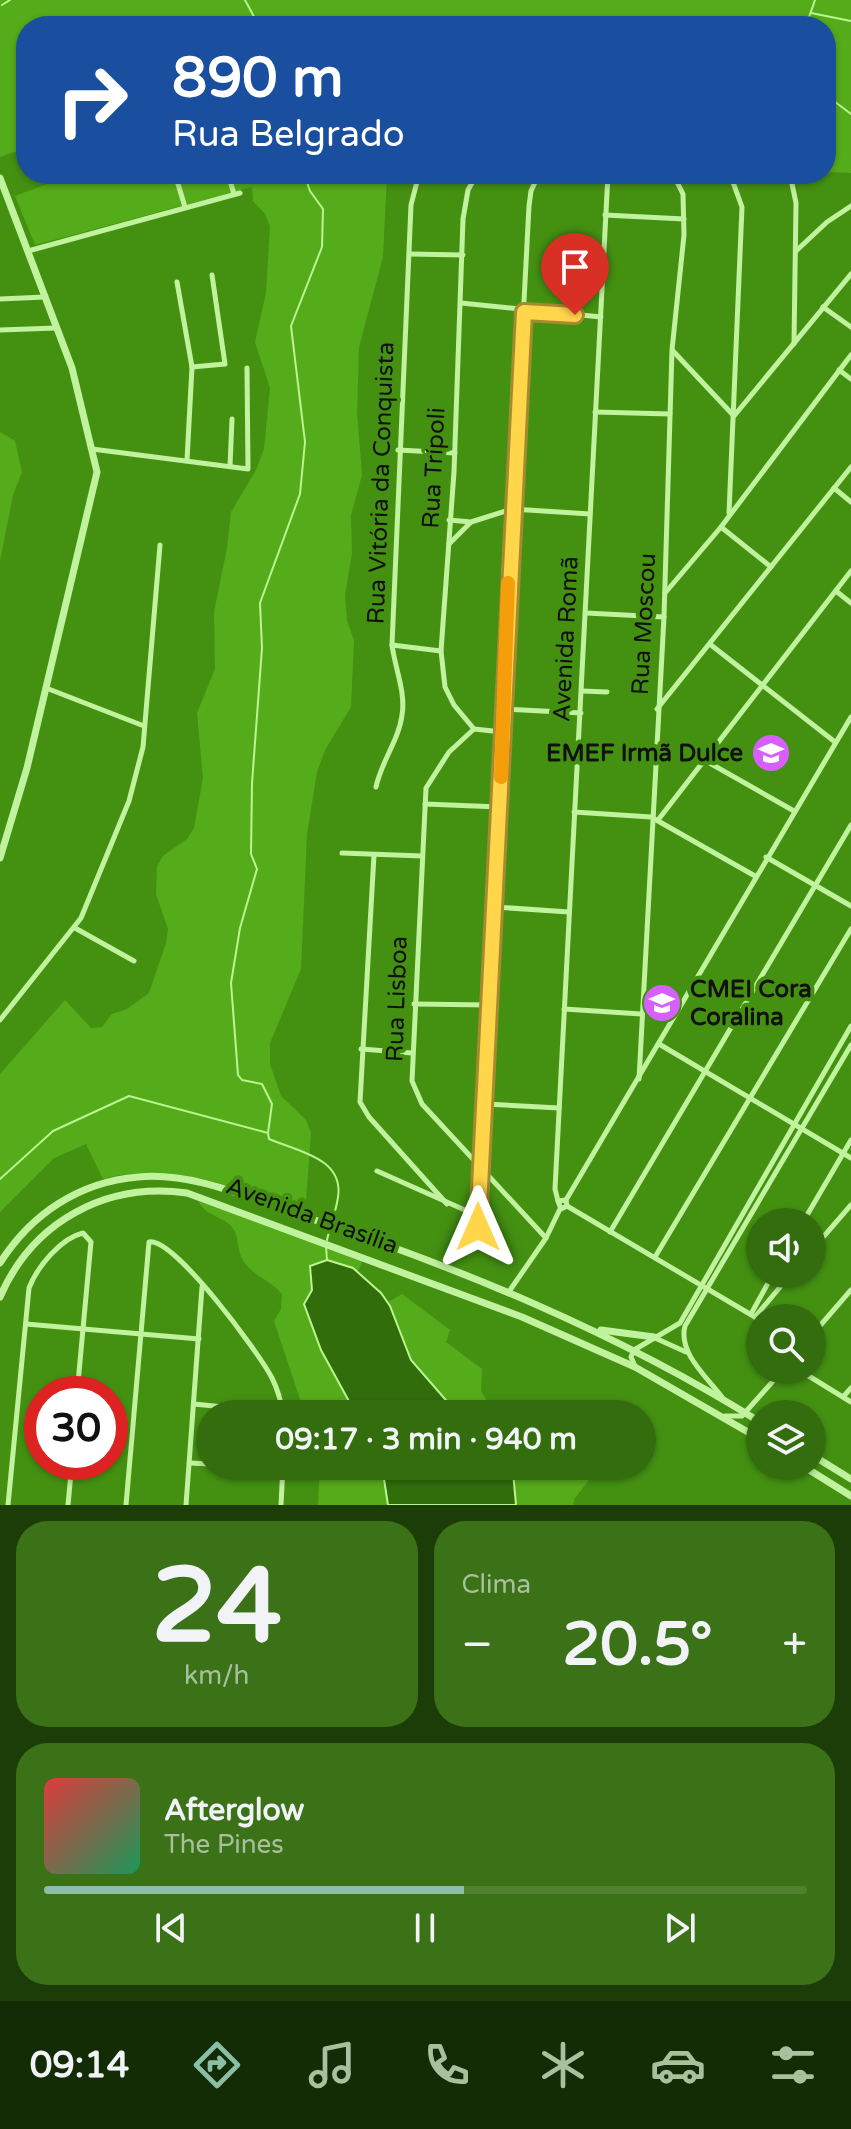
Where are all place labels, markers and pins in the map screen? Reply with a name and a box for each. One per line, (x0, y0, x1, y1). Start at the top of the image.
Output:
pin (541, 233, 609, 315)
school or university icon: EMEF Irmã Dulce (750, 732, 792, 774)
place label: EMEF Irmã Dulce (546, 739, 743, 768)
place label: CMEI Cora Coralina (690, 975, 812, 1032)
school or university icon: CMEI Cora Coralina (641, 982, 683, 1024)

